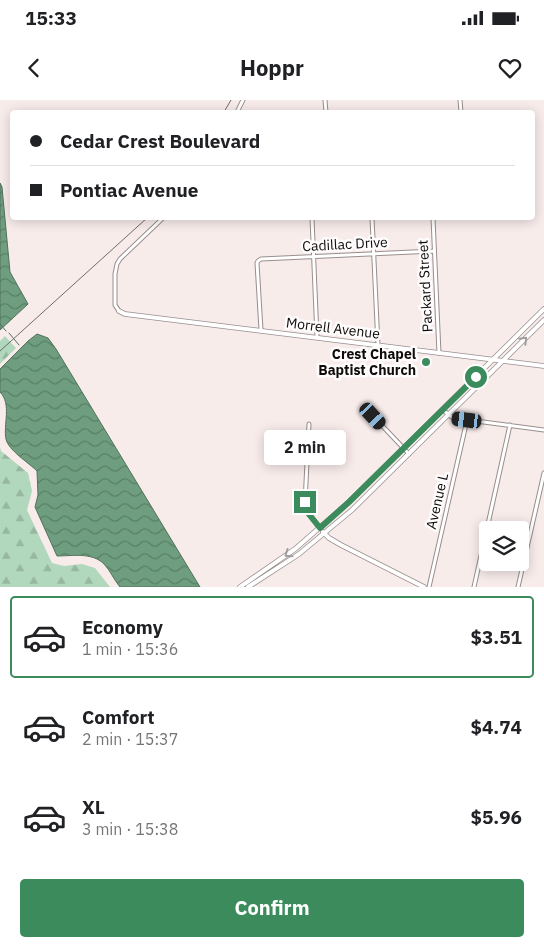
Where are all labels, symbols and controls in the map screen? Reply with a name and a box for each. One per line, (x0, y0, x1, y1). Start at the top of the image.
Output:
text: 15:33 (25, 6, 77, 30)
text: Hoppr (240, 53, 304, 82)
icon: back (20, 54, 48, 82)
icon: heart (496, 54, 524, 82)
text: Cedar Crest Boulevard (60, 129, 260, 153)
text: Pontiac Avenue (60, 178, 198, 202)
street label: Cadillac Drive (302, 233, 389, 255)
street label: Packard Street (414, 239, 436, 333)
street label: Morrell Avenue (285, 313, 381, 343)
one-way arrow (518, 337, 527, 346)
place label: Crest Chapel Baptist Church (318, 345, 416, 379)
marker: Crest Chapel Baptist Church (420, 356, 432, 368)
route start (465, 366, 487, 388)
car (357, 400, 388, 432)
car (451, 411, 482, 429)
callout: 2 min (264, 430, 346, 464)
text: 2 min (284, 437, 326, 457)
street label: Avenue L (422, 471, 452, 531)
route end (294, 491, 316, 513)
map controls (479, 521, 529, 571)
button: layers (479, 521, 529, 571)
one-way arrow (284, 548, 294, 557)
icon: car (22, 615, 67, 660)
text: Economy (82, 615, 163, 639)
text: $3.51 (470, 625, 522, 649)
text: 1 min · 15:36 (82, 639, 178, 659)
icon: car (22, 705, 67, 750)
text: Comfort (82, 705, 155, 729)
text: $4.74 (470, 715, 522, 739)
text: 2 min · 15:37 (82, 729, 178, 749)
icon: car (22, 795, 67, 840)
text: XL (82, 795, 105, 819)
text: $5.96 (470, 805, 522, 829)
text: 3 min · 15:38 (82, 819, 178, 839)
button: Confirm (20, 879, 524, 937)

